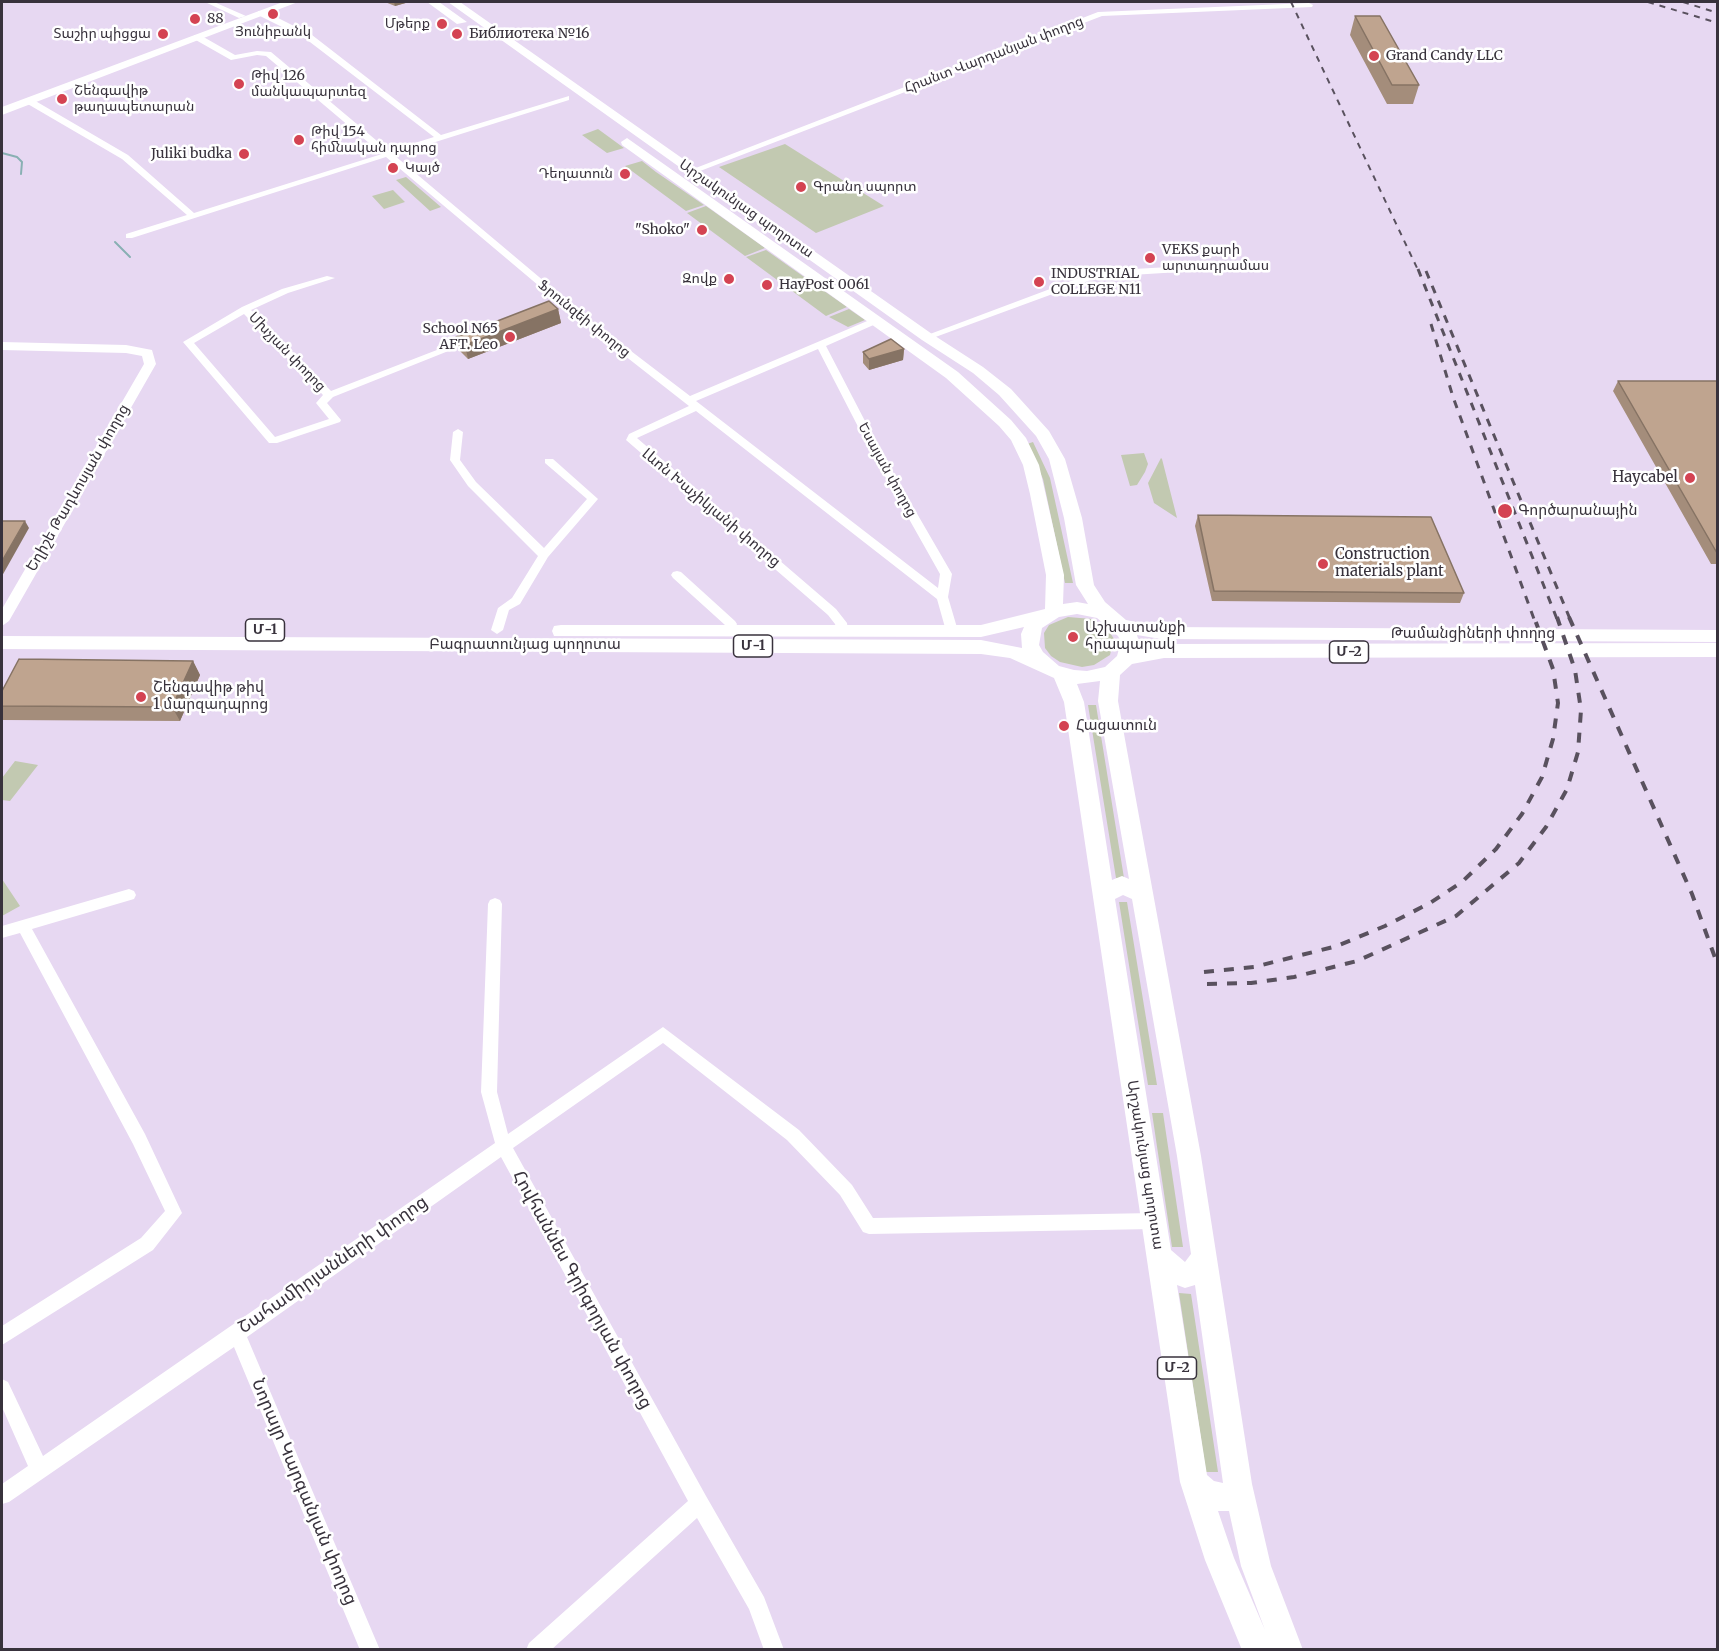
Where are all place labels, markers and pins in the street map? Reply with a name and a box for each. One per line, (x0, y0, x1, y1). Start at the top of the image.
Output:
marker: Յունիբանկ (266, 7, 280, 21)
place label: 88 (207, 11, 224, 27)
marker: 88 (188, 12, 202, 26)
place label: Մթերք (385, 16, 430, 32)
marker: Մթերք (435, 17, 449, 31)
place label: Յունիբանկ (235, 24, 311, 40)
place label: Տաշիր պիցցա (53, 26, 151, 42)
place label: Библиотека №16 (469, 26, 589, 42)
marker: Տաշիր պիցցա (156, 27, 170, 41)
marker: Библиотека №16 (450, 27, 464, 41)
place label: Grand Candy LLC (1386, 48, 1503, 64)
marker: Grand Candy LLC (1367, 49, 1381, 63)
place label: Թիվ 126 մանկապարտեզ (251, 68, 366, 100)
marker: Թիվ 126 մանկապարտեզ (232, 77, 246, 91)
place label: Շենգավիթ թաղապետարան (74, 83, 194, 116)
marker: Շենգավիթ թաղապետարան (55, 92, 69, 106)
place label: Թիվ 154 հիմնական դպրոց (311, 124, 437, 156)
marker: Թիվ 154 հիմնական դպրոց (292, 133, 306, 147)
place label: Juliki budka (151, 146, 232, 162)
marker: Juliki budka (237, 147, 251, 161)
place label: Կայծ (405, 160, 440, 176)
marker: Կայծ (386, 161, 400, 175)
place label: Դեղատուն (539, 166, 613, 182)
marker: Դեղատուն (618, 167, 632, 181)
place label: Գրանդ սպորտ (813, 179, 917, 195)
marker: Գրանդ սպորտ (794, 180, 808, 194)
place label: "Shoko" (635, 222, 690, 238)
marker: "Shoko" (695, 223, 709, 237)
place label: VEKS քարի արտադրամաս (1162, 242, 1269, 274)
marker: VEKS քարի արտադրամաս (1143, 251, 1157, 265)
place label: INDUSTRIAL COLLEGE N11 (1051, 266, 1141, 298)
place label: Զովք (682, 271, 717, 287)
marker: Զովք (722, 272, 736, 286)
marker: INDUSTRIAL COLLEGE N11 (1032, 275, 1046, 289)
place label: HayPost 0061 (779, 277, 870, 293)
marker: HayPost 0061 (760, 278, 774, 292)
place label: School N65 AFT. Leo (422, 321, 498, 354)
marker: School N65 AFT. Leo (503, 330, 517, 344)
place label: Haycabel (1612, 469, 1678, 487)
marker: Haycabel (1683, 471, 1697, 485)
marker: Գործարանային (1496, 502, 1514, 520)
place label: Գործարանային (1518, 502, 1637, 520)
place label: Construction materials plant (1335, 546, 1444, 581)
marker: Construction materials plant (1316, 557, 1330, 571)
place label: Աշխատանքի հրապարակ (1085, 619, 1186, 654)
marker: Աշխատանքի հրապարակ (1066, 630, 1080, 644)
place label: Շենգավիթ թիվ 1 մարզադպրոց (153, 679, 268, 714)
marker: Շենգավիթ թիվ 1 մարզադպրոց (134, 690, 148, 704)
place label: Հացատուն (1076, 717, 1157, 735)
marker: Հացատուն (1057, 719, 1071, 733)

